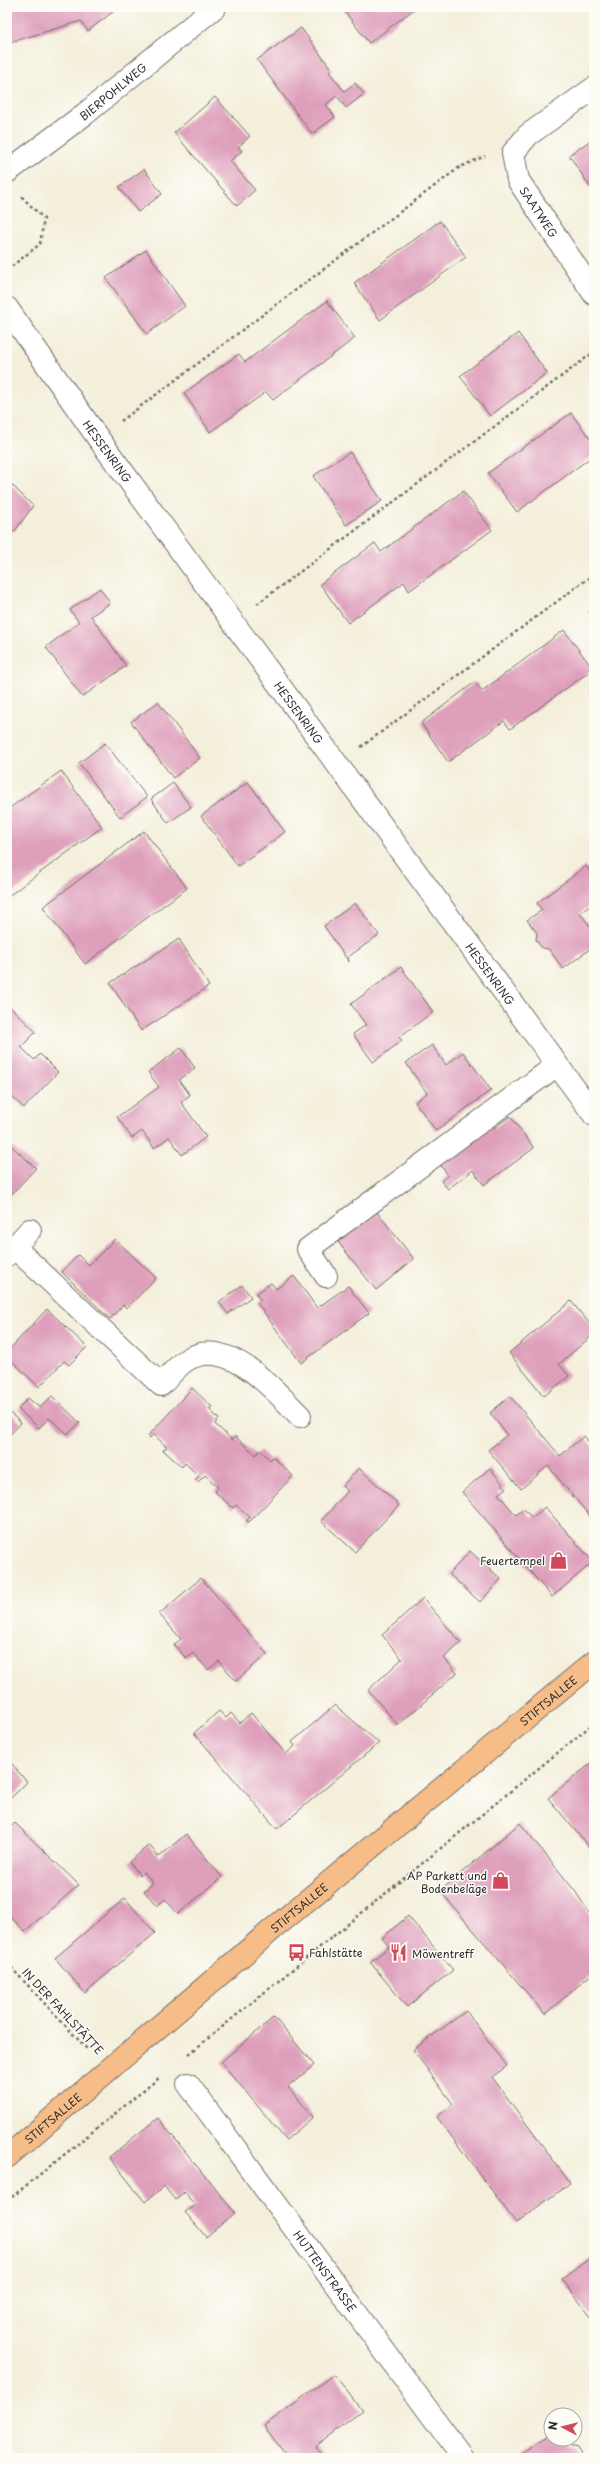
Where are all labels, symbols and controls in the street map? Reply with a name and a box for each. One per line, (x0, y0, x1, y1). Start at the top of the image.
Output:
street label: BIERPOHLWEG (75, 58, 150, 124)
street label: SAATWEG (516, 183, 562, 241)
street label: HESSENRING (79, 416, 136, 486)
street label: HESSENRING (270, 678, 328, 747)
street label: HESSENRING (462, 939, 519, 1009)
shop icon: Feuertempel (548, 1550, 568, 1570)
place label: Feuertempel (480, 1552, 545, 1569)
street label: STIFTSALLEE (515, 1671, 581, 1729)
place label: AP Parkett und Bodenbeläge (407, 1867, 487, 1897)
shop icon: AP Parkett und Bodenbeläge (490, 1871, 510, 1891)
street label: STIFTSALLEE (266, 1878, 332, 1937)
bus stop icon: Fahlstätte (286, 1942, 306, 1962)
restaurant icon: Möwentreff (389, 1943, 409, 1963)
place label: Fahlstätte (309, 1944, 363, 1961)
place label: Möwentreff (412, 1945, 475, 1962)
street label: IN DER FAHLSTÄTTE (18, 1964, 108, 2058)
street label: STIFTSALLEE (20, 2088, 85, 2147)
street label: HUTTENSTRASSE (290, 2227, 361, 2315)
north arrow (543, 2407, 583, 2447)
text: N (544, 2420, 562, 2431)

